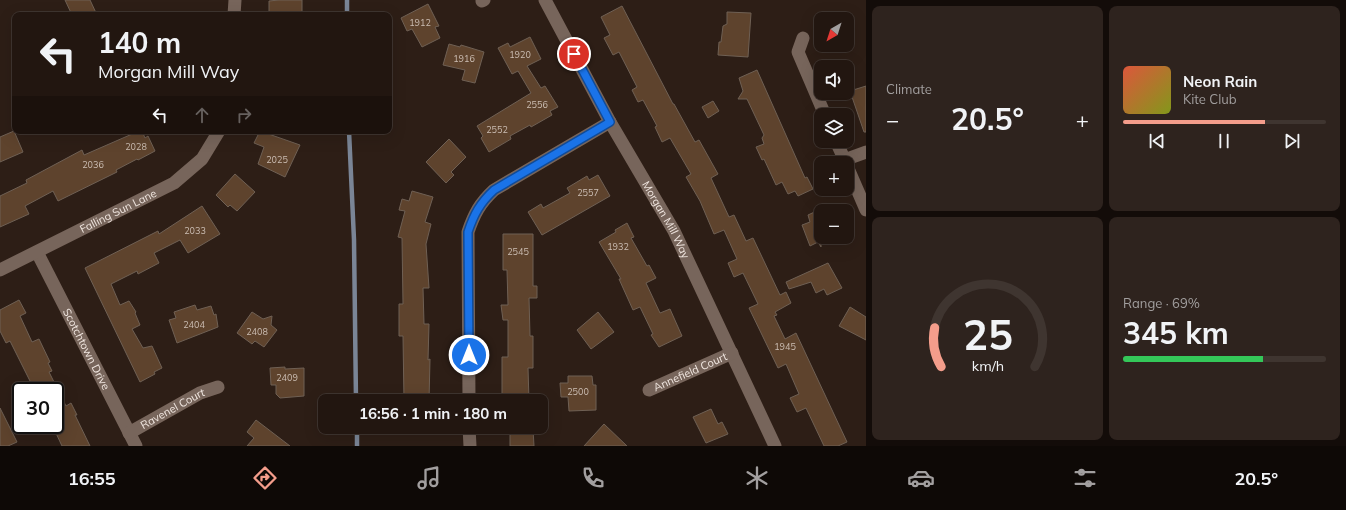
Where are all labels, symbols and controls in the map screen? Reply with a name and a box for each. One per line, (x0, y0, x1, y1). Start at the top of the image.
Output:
north arrow (814, 12, 854, 52)
map controls (814, 12, 854, 244)
house number: 1912 (409, 17, 431, 28)
text: 140 m (98, 25, 181, 60)
icon: left (32, 28, 84, 80)
pin (557, 37, 591, 71)
icon: arrive (563, 43, 585, 65)
house number: 1920 (509, 49, 531, 60)
house number: 1916 (453, 53, 475, 64)
text: Morgan Mill Way (98, 60, 239, 83)
button: sound (814, 60, 854, 100)
text: Neon Rain (1183, 72, 1257, 91)
text: Climate (886, 81, 932, 97)
text: Kite Club (1183, 91, 1237, 107)
house number: 2556 (526, 99, 548, 110)
text: 20.5° (951, 100, 1024, 138)
icon: left (149, 104, 171, 126)
icon: ahead (191, 104, 213, 126)
icon: right (233, 104, 255, 126)
text: − (886, 106, 899, 134)
text: + (1076, 106, 1089, 134)
button: layers (814, 108, 854, 148)
house number: 2552 (486, 124, 508, 135)
icon: previous (1146, 130, 1168, 152)
icon: pause (1213, 130, 1235, 152)
icon: next (1281, 130, 1303, 152)
house number: 2028 (125, 141, 147, 152)
house number: 2025 (266, 154, 288, 165)
button: + (814, 156, 854, 196)
house number: 2036 (82, 159, 104, 170)
street label: Morgan Mill Way (639, 178, 693, 261)
street label: Falling Sun Lane (77, 186, 159, 236)
house number: 2557 (577, 187, 599, 198)
button: − (814, 204, 854, 244)
house number: 2033 (184, 225, 206, 236)
house number: 1932 (607, 241, 629, 252)
house number: 2545 (507, 246, 529, 257)
text: Range · 69% (1123, 295, 1200, 311)
street label: Scotchtown Drive (60, 306, 113, 392)
text: 25 (963, 307, 1012, 359)
text: 345 km (1123, 314, 1229, 352)
house number: 2404 (183, 319, 205, 330)
house number: 2408 (246, 326, 268, 337)
position arrow (448, 334, 490, 376)
house number: 1945 (774, 341, 796, 352)
street label: Annefield Court (651, 349, 729, 394)
text: km/h (971, 356, 1004, 374)
house number: 2409 (276, 372, 298, 383)
speed limit sign: 30 (12, 382, 64, 434)
street label: Ravenel Court (138, 385, 207, 432)
house number: 2500 (567, 386, 589, 397)
text: 16:56 · 1 min · 180 m (359, 404, 507, 423)
icon: directions (251, 464, 279, 492)
icon: music (415, 464, 443, 492)
icon: phone (579, 464, 607, 492)
icon: climate (743, 464, 771, 492)
icon: car (907, 464, 935, 492)
icon: filters (1071, 464, 1099, 492)
text: 16:55 (68, 467, 116, 490)
text: 20.5° (1234, 467, 1278, 490)

